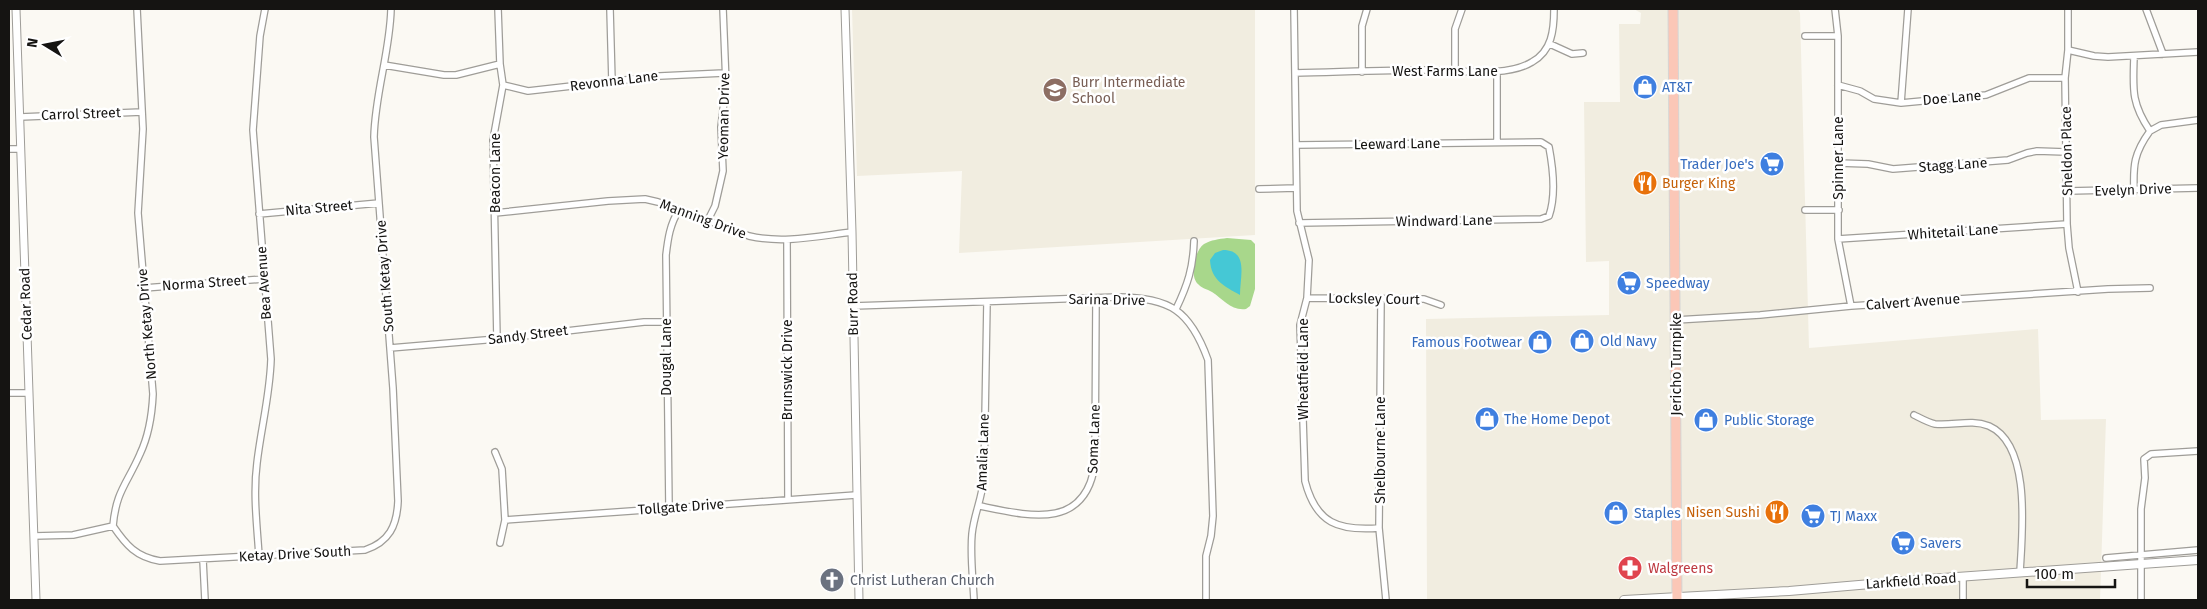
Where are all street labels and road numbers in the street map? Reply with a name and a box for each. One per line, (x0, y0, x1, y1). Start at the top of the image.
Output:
street label: West Farms Lane (1392, 63, 1498, 80)
street label: Revonna Lane (569, 67, 659, 95)
street label: Yeoman Drive (715, 72, 733, 160)
street label: Doe Lane (1922, 87, 1982, 109)
street label: Carrol Street (41, 104, 122, 124)
street label: Sheldon Place (2058, 106, 2076, 196)
street label: Spinner Lane (1830, 116, 1847, 200)
street label: Beacon Lane (487, 133, 504, 213)
street label: Leeward Lane (1353, 135, 1441, 153)
street label: Stagg Lane (1918, 154, 1988, 176)
street label: Evelyn Drive (2094, 180, 2172, 200)
street label: Manning Drive (657, 195, 749, 243)
street label: Nita Street (284, 196, 354, 219)
street label: Windward Lane (1395, 212, 1493, 230)
street label: South Ketay Drive (373, 219, 397, 333)
street label: Whitetail Lane (1907, 220, 1999, 244)
street label: Bea Avenue (253, 246, 275, 320)
street label: Cedar Road (16, 267, 36, 341)
street label: North Ketay Drive (134, 268, 160, 380)
street label: Norma Street (161, 272, 248, 294)
street label: Burr Road (844, 272, 862, 336)
street label: Locksley Court (1328, 290, 1421, 308)
street label: Calvert Avenue (1865, 290, 1961, 314)
street label: Sarina Drive (1068, 291, 1146, 309)
street label: Jericho Turnpike (1668, 312, 1685, 416)
street label: Dougal Lane (658, 318, 675, 396)
street label: Wheatfield Lane (1295, 318, 1312, 420)
street label: Brunswick Drive (779, 319, 796, 421)
street label: Sandy Street (487, 322, 570, 348)
street label: Shelbourne Lane (1372, 396, 1389, 504)
street label: Soma Lane (1084, 404, 1104, 474)
street label: Amalia Lane (973, 413, 993, 491)
street label: Tollgate Drive (637, 496, 725, 518)
street label: Ketay Drive South (238, 543, 352, 565)
street label: Larkfield Road (1865, 569, 1957, 593)

